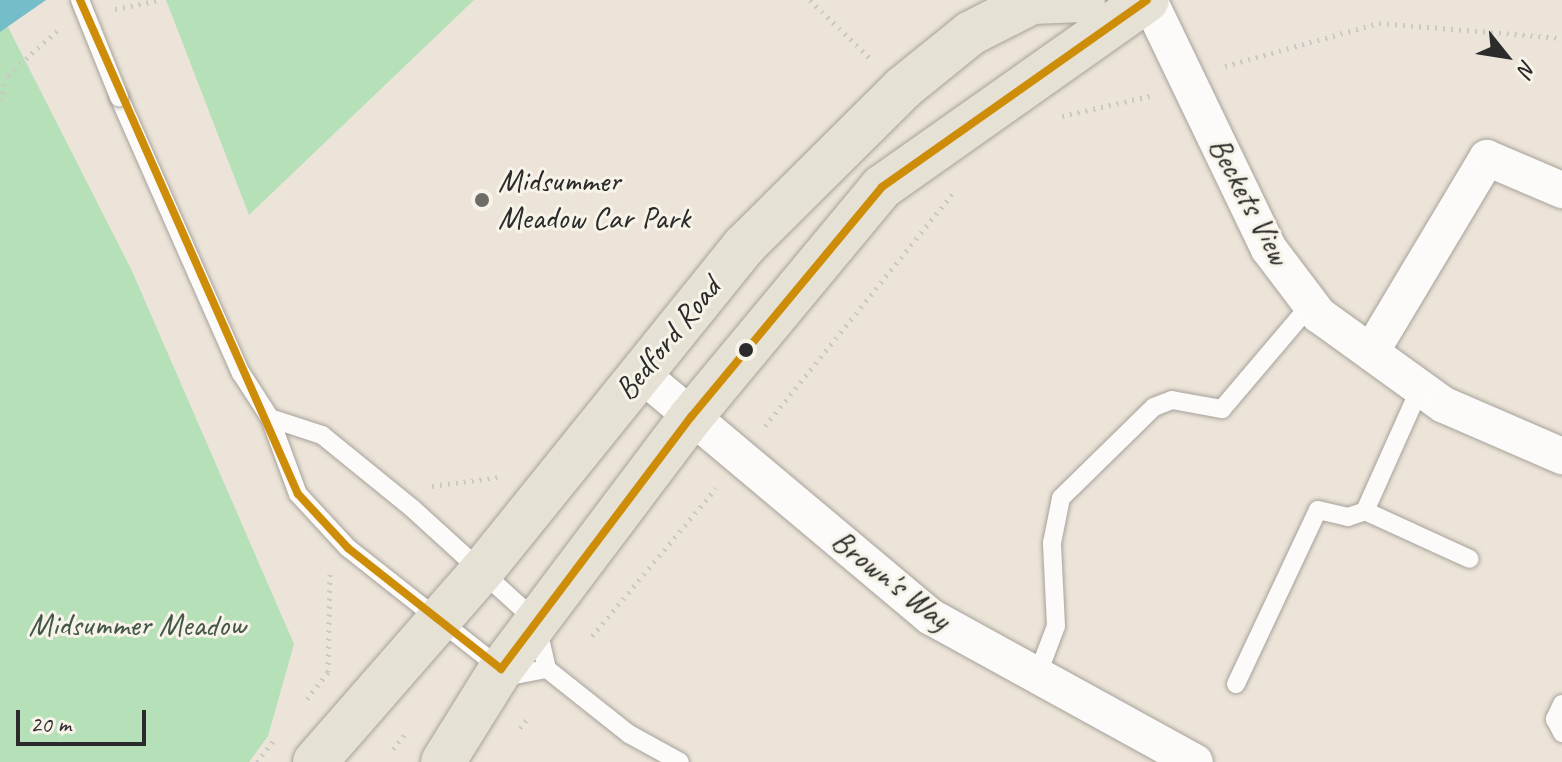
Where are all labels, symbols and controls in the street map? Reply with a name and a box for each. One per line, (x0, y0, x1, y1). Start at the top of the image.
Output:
north arrow (1466, 16, 1546, 96)
text: N (1511, 55, 1542, 81)
street label: Beckets View (1200, 131, 1298, 271)
place label: Midsummer Meadow Car Park (498, 163, 692, 238)
marker: Midsummer Meadow Car Park (473, 191, 491, 209)
street label: Bedford Road (607, 270, 729, 408)
unlabelled marker (738, 342, 754, 358)
street label: Brown's Way (824, 522, 958, 638)
park label: Midsummer Meadow (29, 606, 245, 644)
scale bar (20, 694, 150, 744)
text: 20 m (30, 709, 71, 739)

